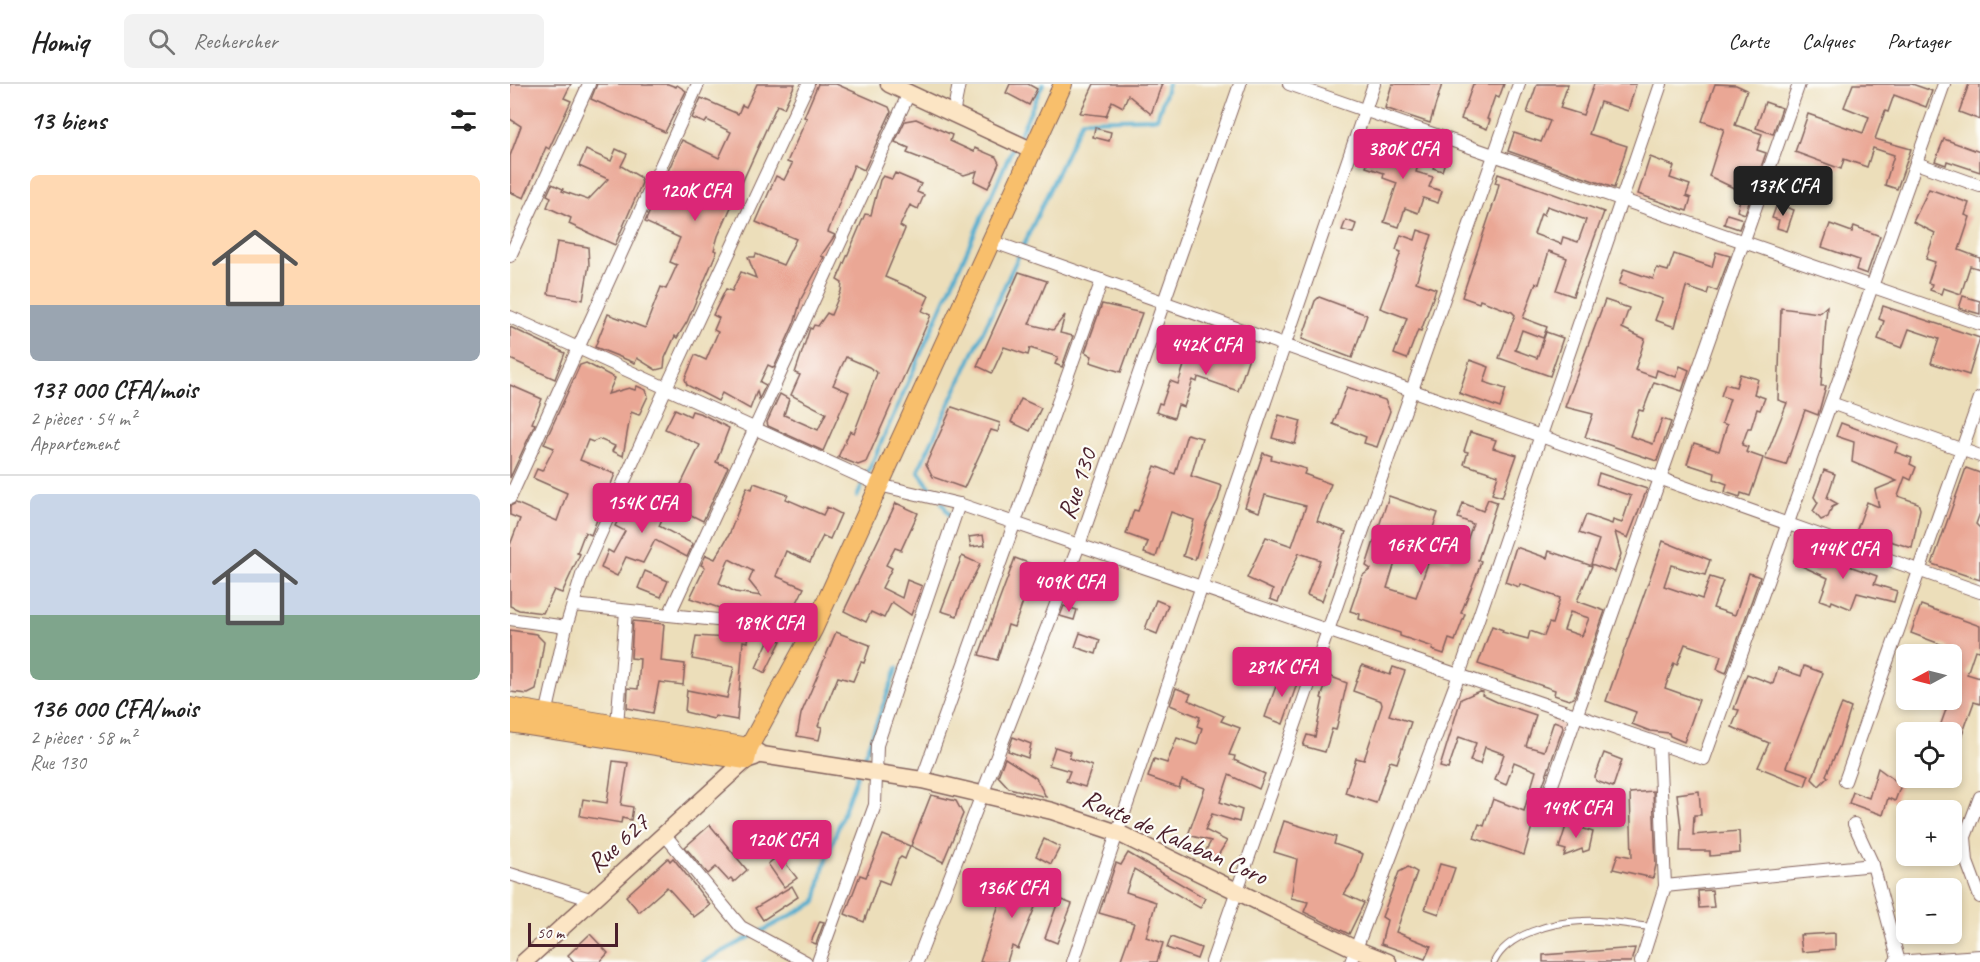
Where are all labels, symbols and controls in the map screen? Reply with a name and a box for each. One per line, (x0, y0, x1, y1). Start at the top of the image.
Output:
search box (124, 14, 544, 68)
text: Homiq (30, 24, 88, 59)
icon: search (145, 25, 178, 58)
text: Rechercher (193, 27, 278, 55)
text: Carte (1728, 28, 1769, 54)
text: Calques (1802, 28, 1854, 54)
text: Partager (1887, 28, 1950, 54)
text: 13 biens (30, 104, 106, 137)
icon: filters (447, 104, 480, 137)
pin: 380K CFA (1341, 129, 1465, 180)
text: 380K CFA (1368, 136, 1438, 161)
pin: 137K CFA (1721, 166, 1845, 217)
pin: 120K CFA (633, 171, 757, 222)
text: 137K CFA (1748, 173, 1818, 198)
text: 120K CFA (660, 178, 730, 203)
icon: home (201, 214, 309, 322)
pin: 442K CFA (1144, 325, 1268, 376)
text: 442K CFA (1171, 332, 1241, 357)
text: 137 000 CFA/mois (30, 373, 198, 406)
text: 2 pièces · 54 m² (30, 406, 136, 431)
text: Appartement (30, 431, 119, 456)
street label: Rue 130 (1050, 442, 1105, 524)
pin: 154K CFA (580, 483, 704, 534)
text: 154K CFA (607, 490, 677, 515)
pin: 167K CFA (1359, 525, 1483, 576)
pin: 144K CFA (1781, 529, 1905, 580)
text: 167K CFA (1385, 532, 1457, 557)
icon: home (201, 533, 309, 641)
text: 144K CFA (1808, 536, 1878, 561)
pin: 409K CFA (1007, 562, 1131, 613)
text: 409K CFA (1034, 569, 1104, 594)
pin: 189K CFA (706, 603, 830, 654)
text: 189K CFA (733, 610, 803, 635)
north arrow (1896, 644, 1962, 710)
map controls (1896, 644, 1962, 944)
pin: 281K CFA (1220, 647, 1344, 698)
text: 281K CFA (1247, 654, 1317, 679)
text: 136 000 CFA/mois (30, 692, 198, 725)
button: locate (1896, 722, 1962, 788)
text: 2 pièces · 58 m² (30, 725, 136, 750)
text: Rue 130 (30, 750, 86, 775)
street label: Route de Kalaban Coro (1077, 781, 1274, 893)
pin: 149K CFA (1514, 788, 1638, 839)
text: 149K CFA (1541, 795, 1611, 820)
button: + (1896, 800, 1962, 866)
street label: Rue 627 (580, 806, 657, 880)
pin: 120K CFA (720, 820, 844, 871)
text: 120K CFA (747, 827, 817, 852)
pin: 136K CFA (950, 868, 1074, 919)
text: 136K CFA (976, 875, 1048, 900)
button: − (1896, 878, 1962, 944)
scale bar (528, 920, 618, 948)
text: 50 m (537, 923, 564, 943)

